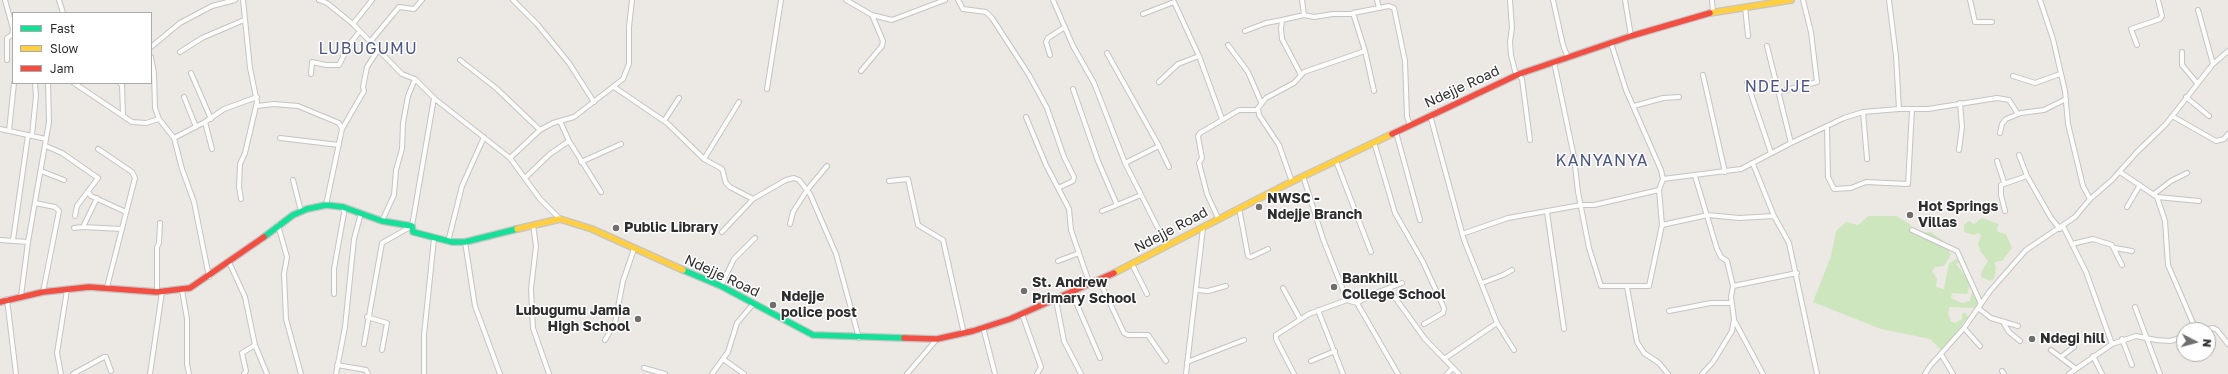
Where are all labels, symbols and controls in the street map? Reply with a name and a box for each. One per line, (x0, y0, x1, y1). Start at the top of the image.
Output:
legend (12, 12, 152, 84)
text: Fast (50, 21, 75, 36)
district label: LUBUGUMU (318, 39, 418, 59)
text: Slow (50, 41, 78, 56)
text: Jam (50, 61, 74, 76)
street label: Ndejje Road (1422, 62, 1502, 112)
district label: NDEJJE (1745, 77, 1811, 97)
district label: KANYANYA (1555, 151, 1649, 171)
place label: NWSC - Ndejje Branch (1267, 191, 1362, 224)
place label: Hot Springs Villas (1918, 199, 1998, 232)
marker: NWSC - Ndejje Branch (1254, 202, 1264, 212)
street label: Ndejje Road (1131, 204, 1211, 256)
marker: Hot Springs Villas (1905, 210, 1915, 220)
place label: Public Library (624, 220, 718, 236)
marker: Public Library (611, 223, 621, 233)
street label: Ndejje Road (682, 251, 762, 301)
place label: Bankhill College School (1342, 271, 1446, 304)
place label: St. Andrew Primary School (1032, 275, 1136, 308)
marker: Bankhill College School (1329, 282, 1339, 292)
marker: St. Andrew Primary School (1019, 286, 1029, 296)
place label: Ndejje police post (781, 289, 857, 322)
marker: Ndejje police post (768, 300, 778, 310)
place label: Lubugumu Jamia High School (516, 303, 630, 336)
marker: Lubugumu Jamia High School (633, 314, 643, 324)
north arrow (2176, 322, 2216, 362)
place label: Ndegi hill (2040, 331, 2105, 347)
marker: Ndegi hill (2027, 334, 2037, 344)
text: N (2201, 338, 2214, 348)

